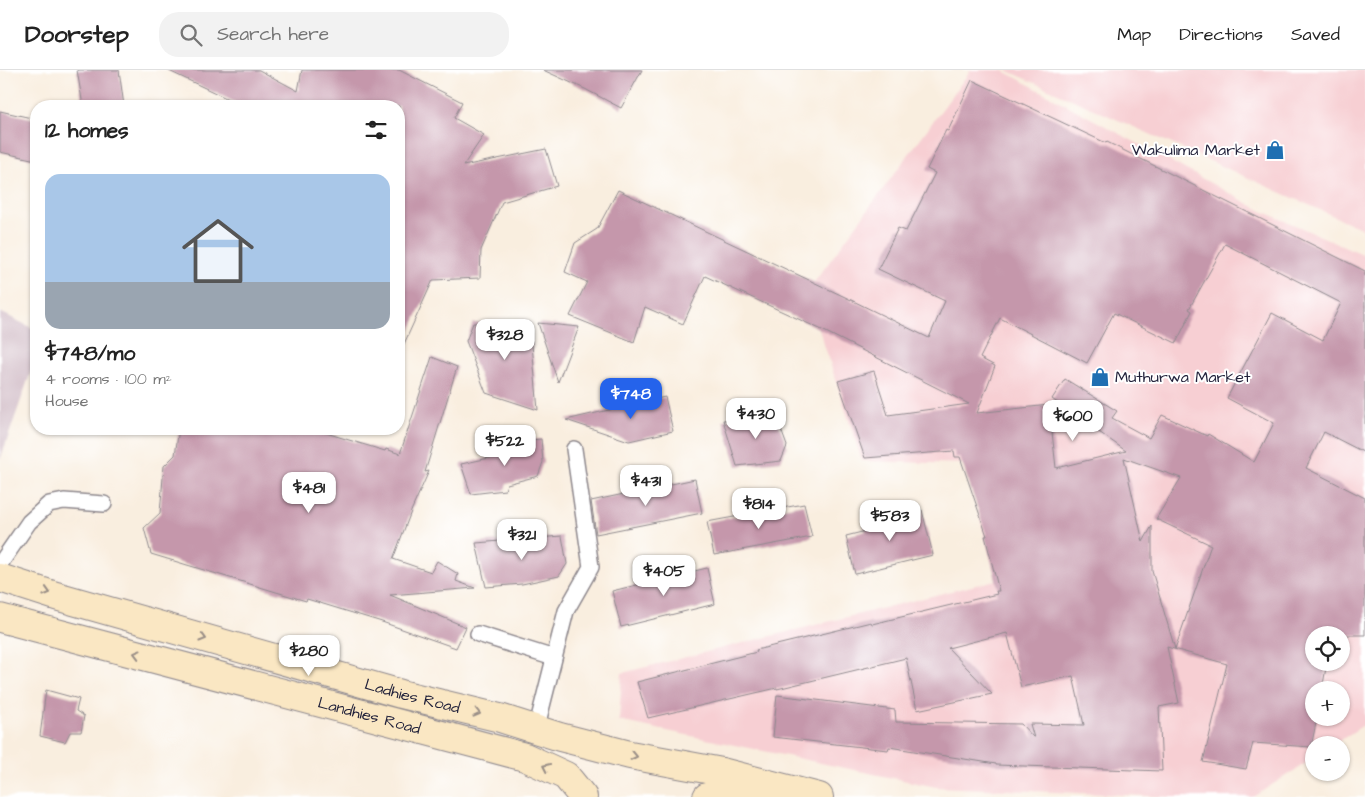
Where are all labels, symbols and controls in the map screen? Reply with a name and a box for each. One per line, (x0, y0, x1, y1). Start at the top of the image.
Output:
search box (159, 12, 509, 57)
text: Doorstep (25, 18, 129, 52)
icon: search (177, 21, 205, 49)
text: Search here (217, 21, 329, 48)
text: Map (1117, 22, 1151, 47)
text: Directions (1179, 22, 1263, 47)
text: Saved (1291, 22, 1340, 47)
text: 12 homes (45, 116, 129, 145)
icon: filters (362, 116, 390, 144)
place label: Wakulima Market (1132, 139, 1261, 161)
shop icon: Wakulima Market (1264, 139, 1286, 161)
icon: home (173, 206, 263, 296)
pin: $328 (475, 318, 535, 361)
text: $328 (487, 324, 523, 346)
text: $748/mo (45, 339, 135, 368)
shop icon: Muthurwa Market (1089, 366, 1111, 388)
place label: Muthurwa Market (1115, 366, 1251, 388)
text: 4 rooms · 100 m² (45, 368, 172, 390)
pin: $748 (601, 378, 661, 420)
text: $748 (611, 383, 651, 405)
text: House (45, 390, 89, 412)
pin: $430 (726, 398, 786, 440)
pin: $600 (1043, 400, 1103, 442)
text: $430 (737, 403, 775, 425)
text: $600 (1053, 405, 1093, 427)
pin: $522 (475, 424, 535, 467)
text: $522 (486, 430, 524, 452)
pin: $431 (616, 464, 676, 507)
text: $431 (631, 470, 661, 492)
pin: $481 (279, 472, 339, 514)
text: $481 (293, 477, 325, 499)
pin: $814 (729, 488, 789, 530)
text: $814 (743, 493, 775, 515)
pin: $583 (860, 500, 920, 542)
text: $583 (871, 505, 909, 527)
pin: $321 (492, 518, 552, 561)
text: $321 (508, 524, 536, 546)
pin: $405 (634, 554, 694, 597)
text: $405 (643, 560, 685, 582)
one-way arrow (42, 587, 50, 597)
map controls (1305, 626, 1350, 781)
button: locate (1305, 626, 1350, 671)
one-way arrow (198, 632, 206, 642)
pin: $280 (279, 634, 339, 677)
text: $280 (290, 640, 328, 662)
one-way arrow (133, 649, 142, 660)
street label: Ladhies Road (362, 673, 462, 719)
button: + (1305, 681, 1350, 726)
street label: Landhies Road (315, 692, 423, 740)
one-way arrow (473, 707, 482, 718)
button: − (1305, 736, 1350, 781)
one-way arrow (630, 750, 639, 760)
one-way arrow (543, 763, 552, 773)

